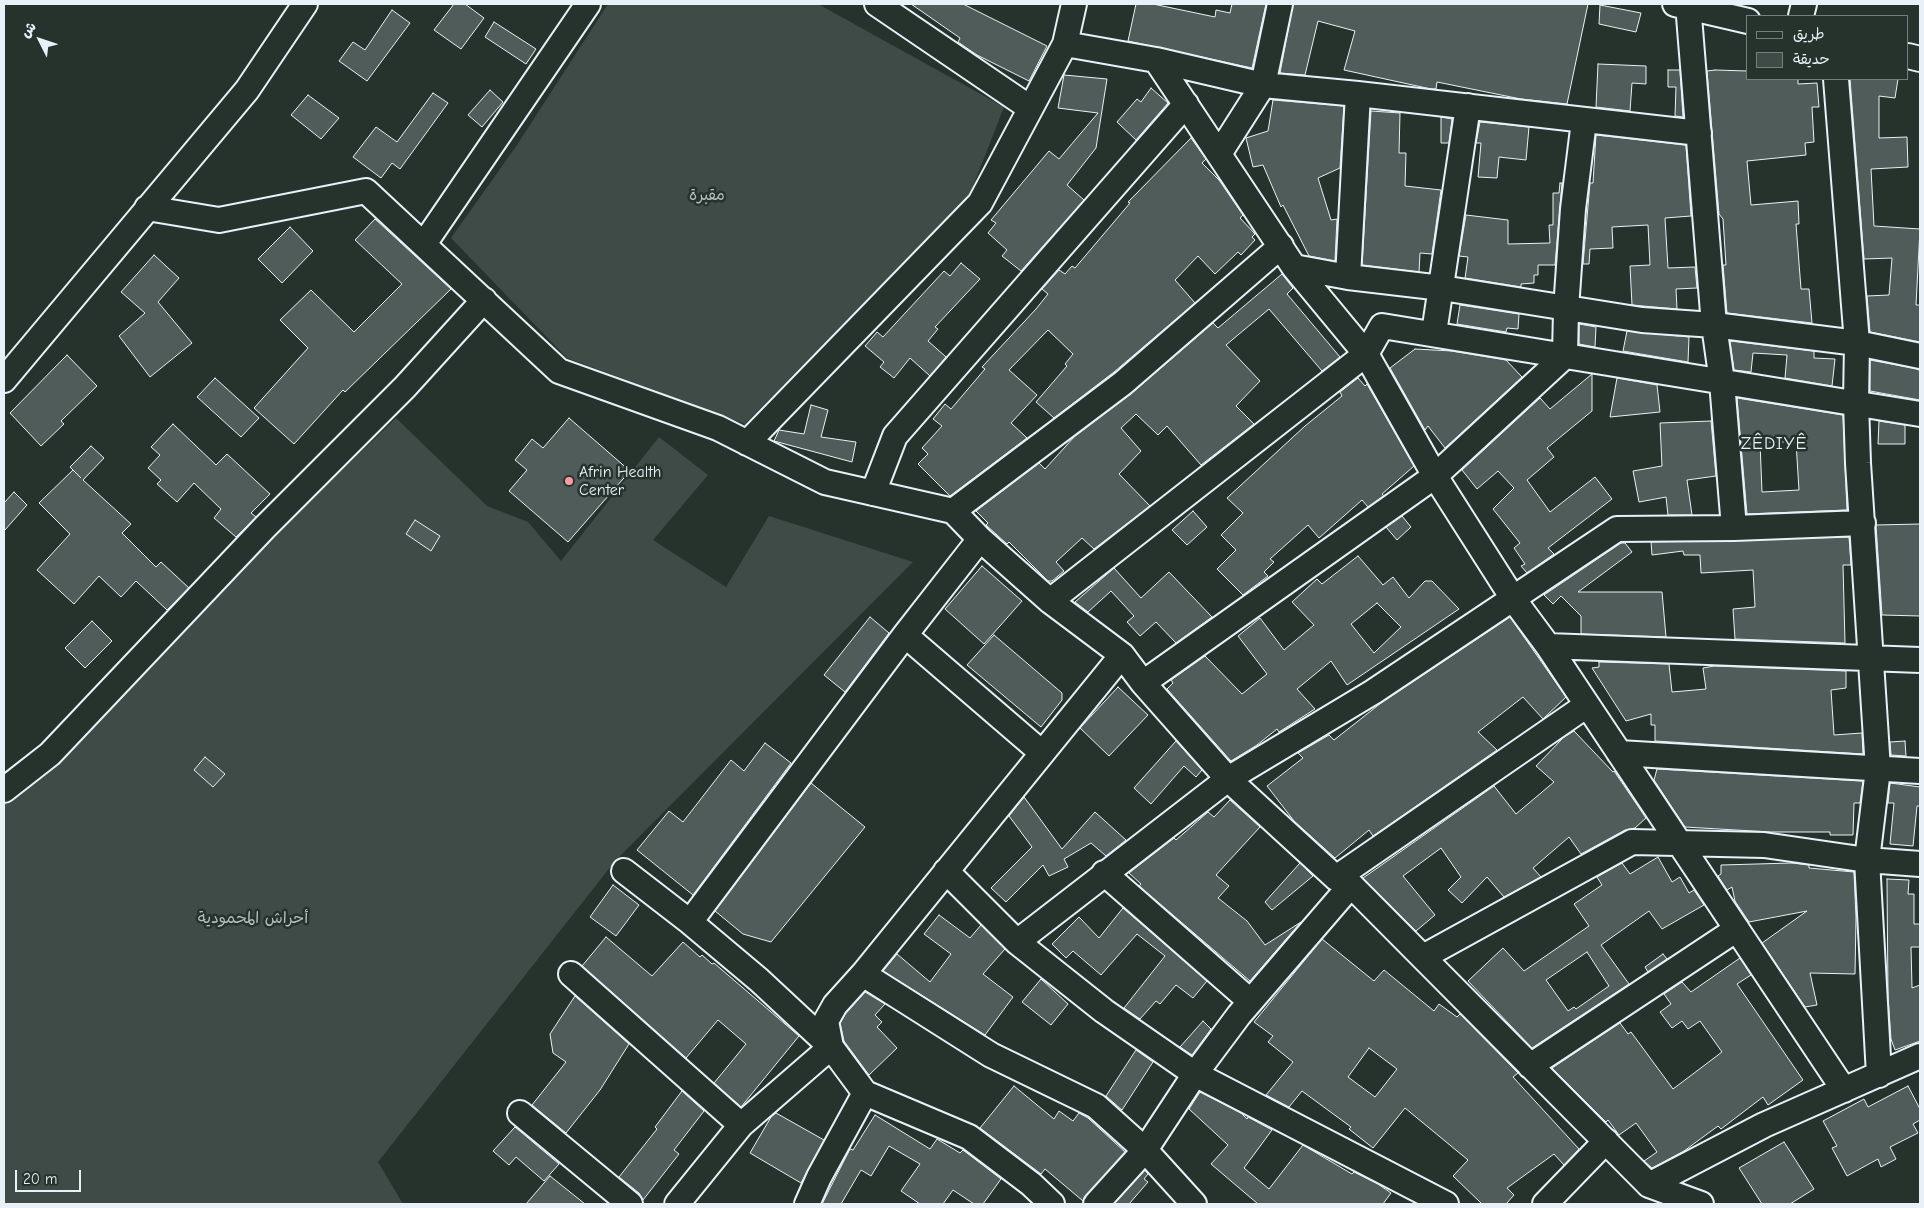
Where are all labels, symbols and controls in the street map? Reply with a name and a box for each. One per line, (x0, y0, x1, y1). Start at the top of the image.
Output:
north arrow (15, 15, 65, 65)
legend (1746, 15, 1909, 80)
text: ش (17, 18, 40, 41)
text: طريق (1793, 25, 1825, 43)
text: حديقة (1793, 50, 1830, 68)
park label: مقبرة (689, 185, 725, 205)
district label: ZÊDIYÊ (1740, 433, 1808, 455)
place label: Afrin Health Center (579, 462, 661, 500)
marker: Afrin Health Center (563, 475, 575, 487)
park label: أحراش المحمودية (198, 908, 308, 928)
scale bar (18, 1160, 84, 1192)
text: 20 m (23, 1170, 57, 1188)

